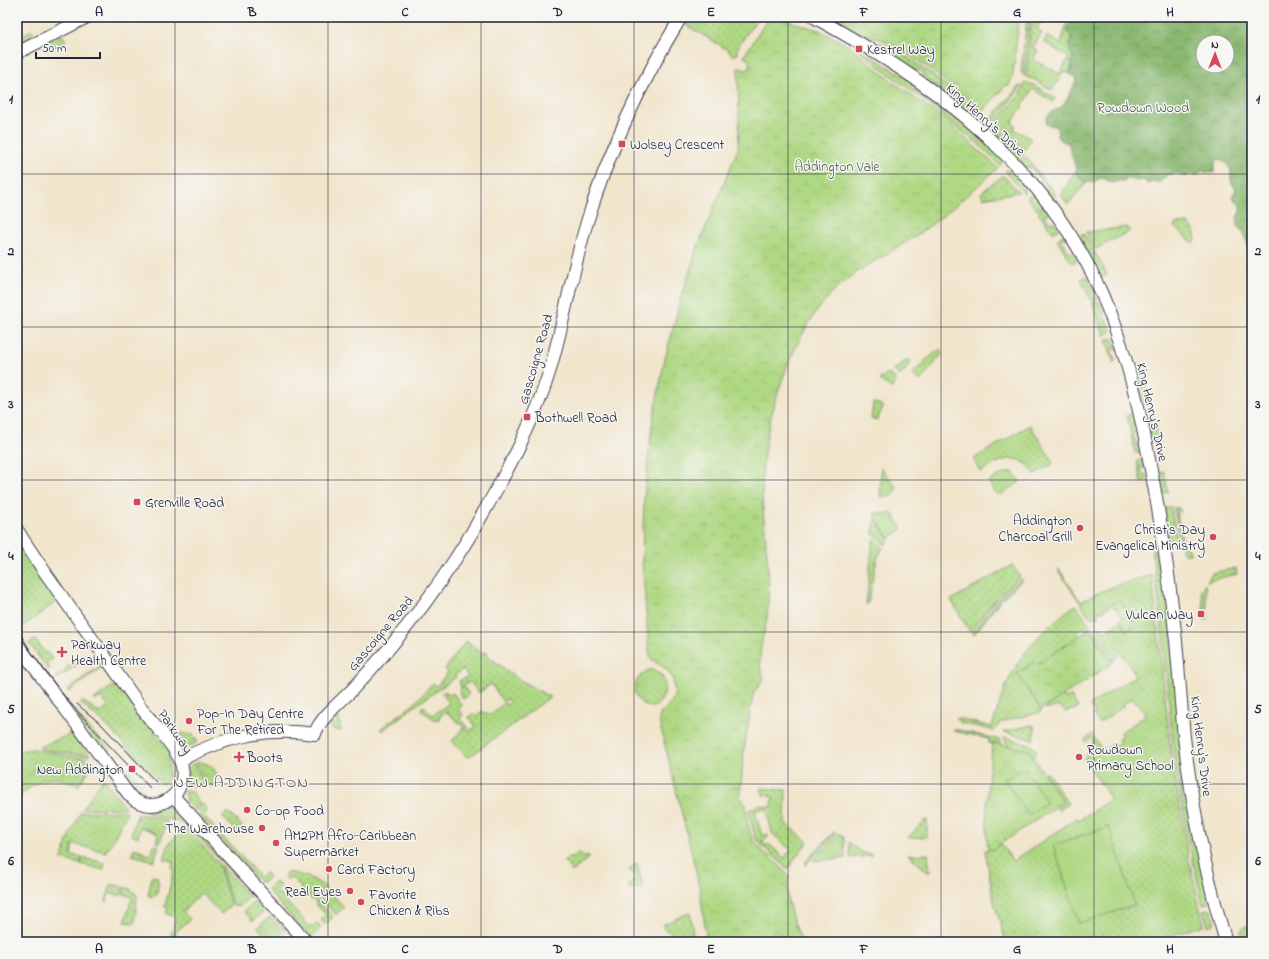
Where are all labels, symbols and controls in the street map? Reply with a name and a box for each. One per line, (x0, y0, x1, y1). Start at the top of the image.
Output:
text: A (95, 3, 103, 22)
text: B (247, 3, 257, 22)
text: C (401, 3, 409, 22)
text: D (552, 3, 563, 22)
text: E (707, 3, 715, 22)
text: F (859, 3, 869, 22)
text: G (1013, 3, 1021, 22)
text: H (1166, 3, 1174, 22)
scale bar (36, 34, 100, 60)
north arrow (1195, 34, 1235, 74)
text: N (1211, 37, 1219, 53)
text: 50 m (42, 40, 66, 58)
place label: Kestrel Way (867, 40, 935, 62)
marker: Kestrel Way (854, 44, 864, 54)
street label: King Henry's Drive (940, 79, 1030, 163)
text: 1 (9, 90, 14, 109)
text: 1 (1256, 90, 1261, 109)
park label: Rowdown Wood (1097, 98, 1189, 119)
place label: Wolsey Crescent (630, 135, 725, 157)
marker: Wolsey Crescent (617, 139, 627, 149)
park label: Addington Vale (794, 157, 880, 179)
text: 2 (7, 242, 15, 261)
text: 2 (1254, 242, 1262, 261)
street label: Gascoigne Road (514, 312, 560, 407)
street label: King Henry's Drive (1129, 361, 1173, 465)
text: 3 (7, 395, 14, 414)
text: 3 (1254, 395, 1261, 414)
place label: Bothwell Road (534, 408, 617, 429)
marker: Bothwell Road (522, 412, 532, 422)
place label: Grenville Road (145, 493, 224, 514)
marker: Grenville Road (132, 497, 142, 507)
place label: Addington Charcoal Grill (999, 511, 1072, 548)
place label: Christ's Day Evangelical Ministry (1095, 520, 1205, 558)
marker: Addington Charcoal Grill (1075, 523, 1085, 533)
marker: Christ's Day Evangelical Ministry (1208, 532, 1218, 542)
text: 4 (7, 547, 14, 566)
text: 4 (1254, 547, 1261, 566)
street label: Gascoigne Road (343, 592, 420, 677)
place label: Vulcan Way (1125, 605, 1193, 627)
marker: Vulcan Way (1196, 609, 1206, 619)
place label: Parkway Health Centre (71, 635, 147, 672)
marker: Parkway Health Centre (56, 646, 68, 658)
street label: King Henry's Drive (1183, 695, 1217, 798)
text: 5 (7, 700, 15, 719)
text: 5 (1254, 700, 1262, 719)
place label: Pop-In Day Centre For The Retired (196, 704, 304, 741)
street label: Parkway (151, 705, 198, 759)
marker: Pop-In Day Centre For The Retired (184, 716, 194, 726)
place label: Rowdown Primary School (1087, 740, 1174, 778)
place label: Boots (246, 748, 283, 769)
marker: Boots (234, 752, 244, 762)
marker: Rowdown Primary School (1074, 752, 1084, 762)
place label: New Addington (37, 760, 124, 782)
marker: New Addington (127, 764, 137, 774)
district label: NEW ADDINGTON (173, 771, 309, 795)
place label: Co-op Food (255, 801, 324, 822)
marker: Co-op Food (242, 805, 252, 815)
place label: The Warehouse (165, 819, 255, 840)
marker: The Warehouse (257, 823, 267, 833)
place label: AM2PM Afro-Caribbean Supermarket (284, 826, 416, 863)
marker: AM2PM Afro-Caribbean Supermarket (271, 838, 281, 848)
text: 6 (7, 852, 14, 871)
text: 6 (1254, 852, 1261, 871)
place label: Card Factory (337, 860, 415, 882)
marker: Card Factory (324, 864, 334, 874)
place label: Real Eyes (285, 882, 342, 904)
place label: Favorite Chicken & Ribs (368, 885, 450, 922)
marker: Real Eyes (345, 886, 355, 896)
marker: Favorite Chicken & Ribs (356, 897, 366, 907)
text: A (95, 940, 103, 959)
text: B (247, 940, 257, 959)
text: C (401, 940, 409, 959)
text: D (552, 940, 563, 959)
text: E (707, 940, 715, 959)
text: F (859, 940, 869, 959)
text: G (1013, 940, 1021, 959)
text: H (1166, 940, 1174, 959)

